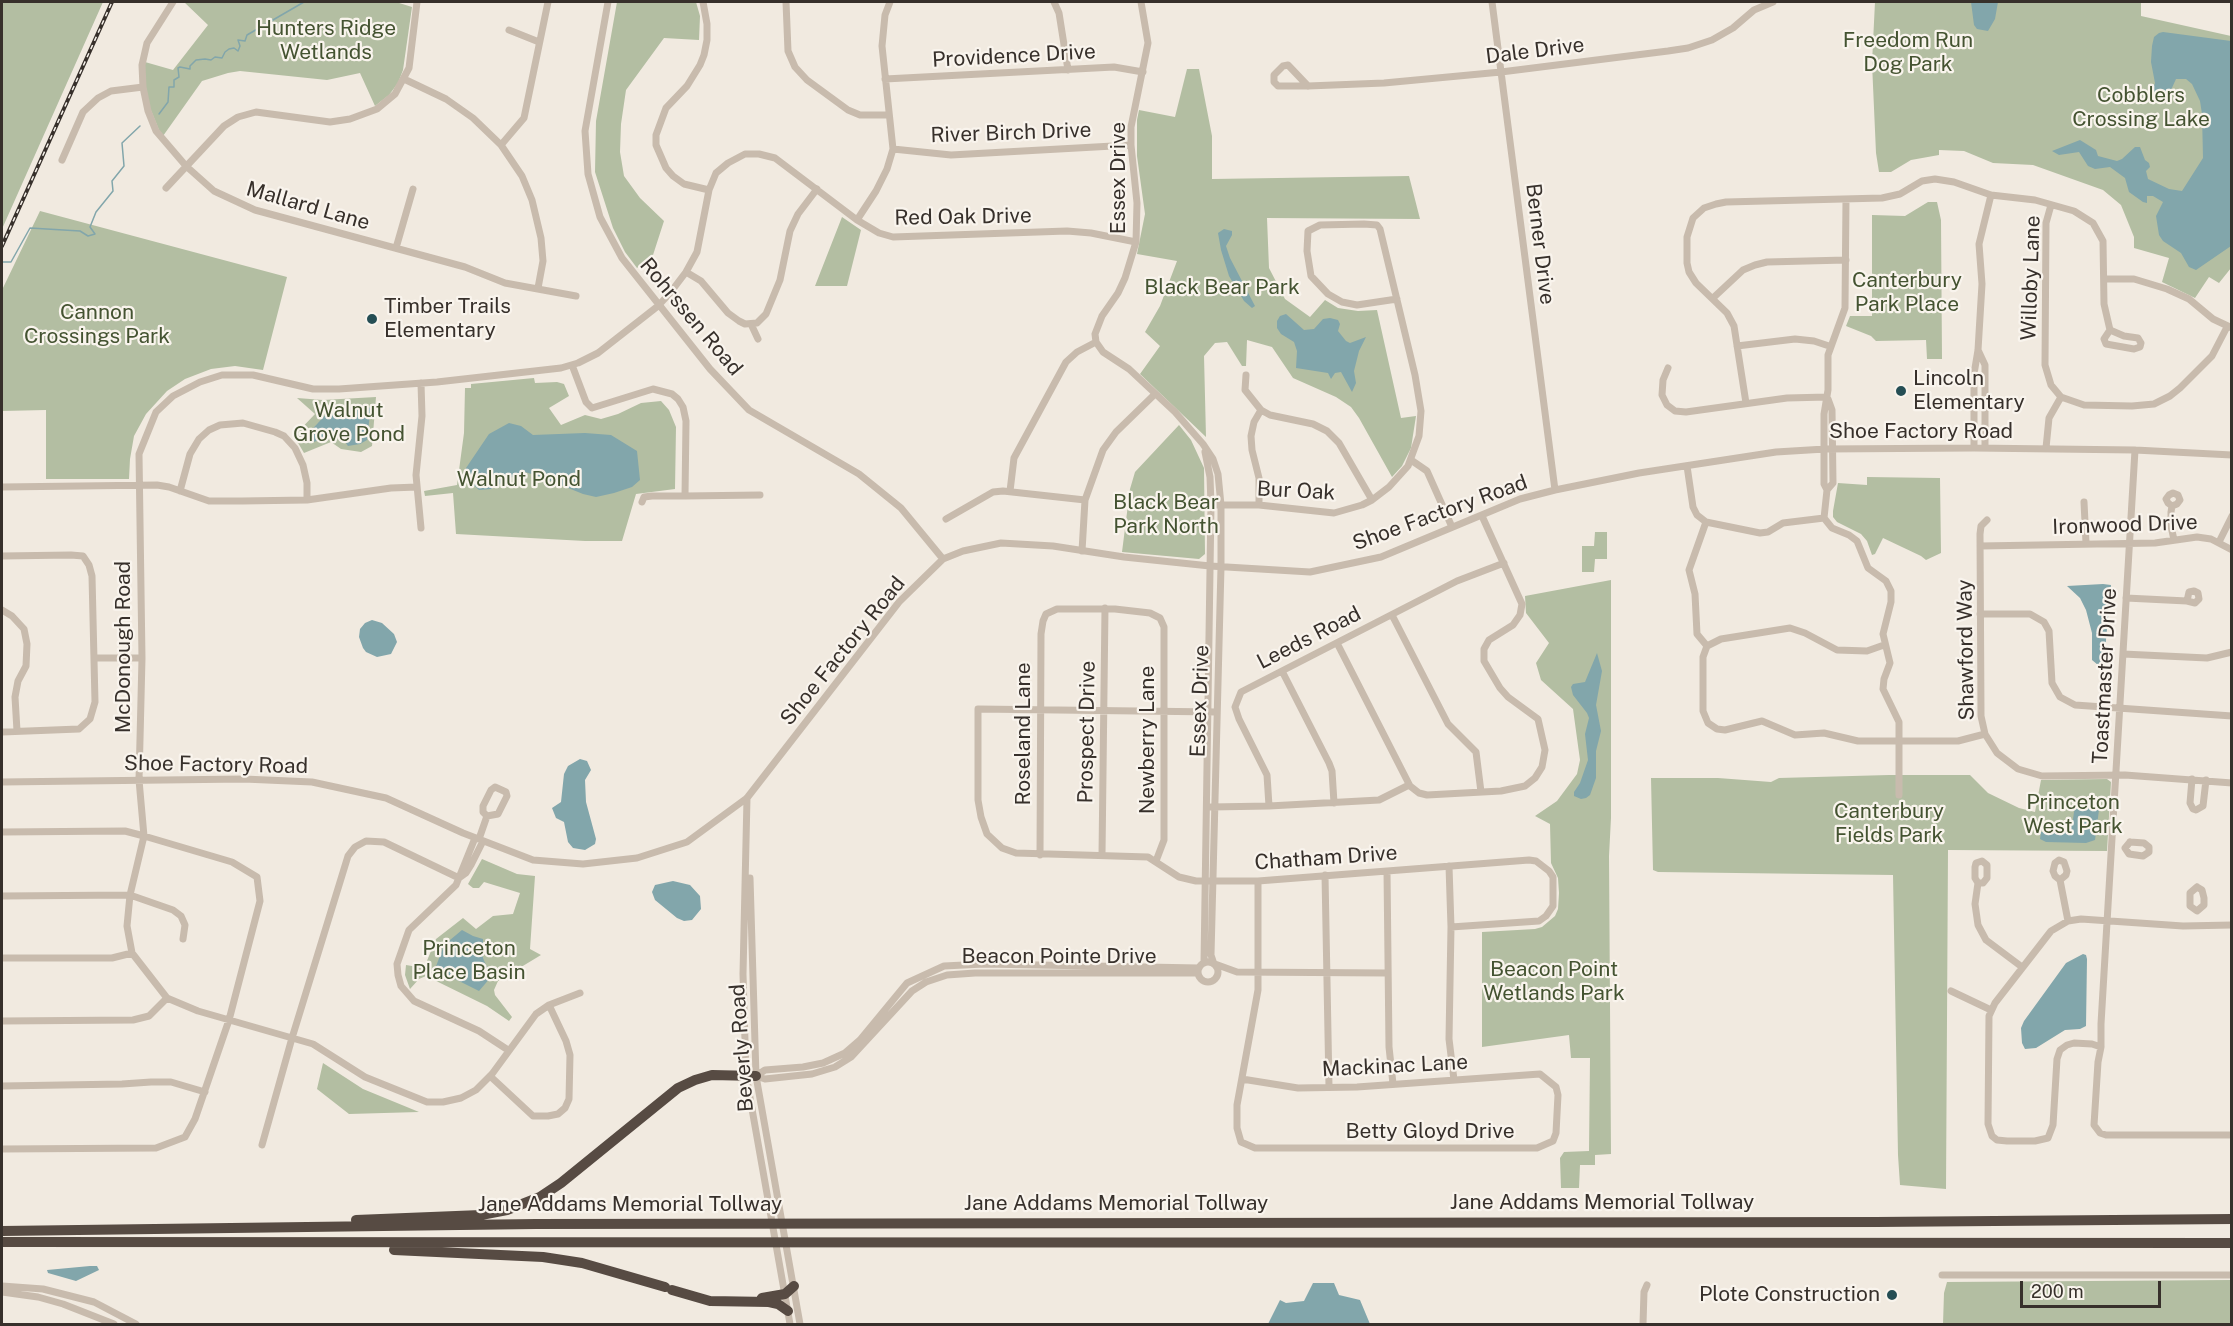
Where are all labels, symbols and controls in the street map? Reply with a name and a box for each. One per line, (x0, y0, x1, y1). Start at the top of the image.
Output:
park label: Hunters Ridge Wetlands (256, 16, 396, 66)
park label: Freedom Run Dog Park (1843, 28, 1973, 78)
street label: Dale Drive (1484, 32, 1586, 70)
street label: Providence Drive (931, 39, 1097, 73)
park label: Cobblers Crossing Lake (2072, 83, 2210, 133)
street label: River Birch Drive (930, 118, 1092, 148)
street label: Essex Drive (1106, 122, 1132, 234)
street label: Mallard Lane (243, 176, 373, 236)
street label: Berner Drive (1520, 182, 1560, 306)
street label: Red Oak Drive (894, 203, 1032, 231)
street label: Willoby Lane (2016, 215, 2046, 341)
street label: Rohrssen Road (634, 253, 748, 381)
park label: Canterbury Park Place (1852, 268, 1962, 318)
park label: Black Bear Park (1144, 275, 1300, 301)
place label: Timber Trails Elementary (384, 294, 511, 344)
park label: Cannon Crossings Park (24, 300, 170, 350)
marker: Timber Trails Elementary (365, 312, 379, 326)
place label: Lincoln Elementary (1913, 366, 2025, 416)
marker: Lincoln Elementary (1894, 384, 1908, 398)
park label: Walnut Grove Pond (293, 398, 405, 448)
street label: Shoe Factory Road (1829, 419, 2013, 445)
park label: Walnut Pond (457, 467, 581, 493)
street label: Shoe Factory Road (1349, 470, 1531, 556)
street label: Bur Oak (1256, 476, 1336, 506)
park label: Black Bear Park North (1113, 490, 1219, 540)
street label: Ironwood Drive (2052, 510, 2198, 540)
street label: McDonough Road (111, 561, 137, 733)
street label: Shoe Factory Road (775, 572, 911, 730)
street label: Shawford Way (1952, 579, 1980, 721)
street label: Toastmaster Drive (2088, 587, 2122, 765)
street label: Leeds Road (1253, 601, 1365, 675)
street label: Essex Drive (1185, 644, 1215, 758)
street label: Prospect Drive (1073, 660, 1101, 804)
street label: Roseland Lane (1011, 662, 1037, 806)
street label: Newberry Lane (1135, 666, 1161, 814)
street label: Shoe Factory Road (124, 751, 308, 779)
park label: Princeton West Park (2023, 790, 2123, 840)
park label: Canterbury Fields Park (1834, 799, 1944, 849)
street label: Chatham Drive (1254, 840, 1398, 876)
park label: Princeton Place Basin (412, 936, 526, 986)
street label: Beacon Pointe Drive (961, 944, 1157, 970)
park label: Beacon Point Wetlands Park (1483, 957, 1625, 1007)
street label: Beverly Road (725, 983, 759, 1113)
street label: Mackinac Lane (1321, 1050, 1469, 1082)
street label: Betty Gloyd Drive (1345, 1119, 1515, 1145)
street label: Jane Addams Memorial Tollway (1450, 1190, 1754, 1216)
street label: Jane Addams Memorial Tollway (964, 1191, 1268, 1217)
street label: Jane Addams Memorial Tollway (478, 1192, 782, 1218)
scale bar (2023, 1269, 2164, 1307)
text: 200 m (2031, 1281, 2084, 1302)
place label: Plote Construction (1699, 1282, 1880, 1308)
marker: Plote Construction (1885, 1288, 1899, 1302)

